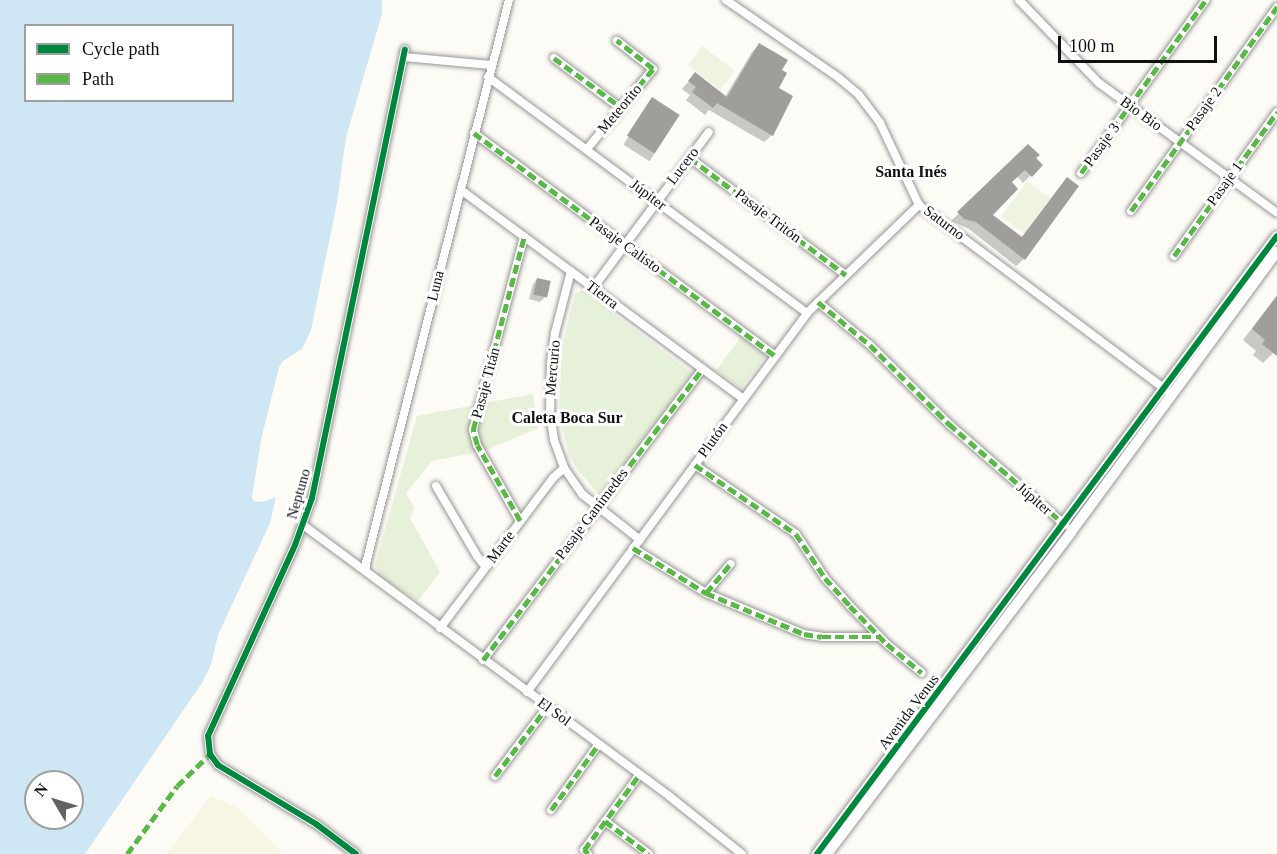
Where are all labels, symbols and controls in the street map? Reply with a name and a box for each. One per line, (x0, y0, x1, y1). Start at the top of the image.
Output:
legend (24, 24, 234, 102)
scale bar (1061, 24, 1220, 62)
text: 100 m (1069, 36, 1115, 56)
text: Cycle path (82, 39, 159, 59)
text: Path (82, 69, 114, 89)
street label: Meteorito (594, 81, 646, 137)
street label: Pasaje 2 (1182, 84, 1226, 134)
street label: Bio Bio (1117, 93, 1165, 135)
street label: Pasaje 3 (1080, 120, 1124, 170)
street label: Lucero (663, 144, 703, 188)
street label: Pasaje 1 (1203, 159, 1247, 209)
district label: Santa Inés (875, 162, 947, 182)
street label: Júpiter (626, 176, 670, 214)
street label: Pasaje Tritón (731, 185, 805, 247)
street label: Saturno (920, 202, 968, 244)
street label: Pasaje Calisto (585, 213, 665, 277)
street label: Luna (424, 269, 448, 303)
street label: Tierra (582, 277, 622, 313)
street label: Mercurio (542, 339, 564, 397)
street label: Pasaje Titán (468, 345, 504, 421)
district label: Caleta Boca Sur (511, 408, 623, 428)
street label: Plutón (694, 419, 732, 461)
street label: Pasaje Ganímedes (552, 465, 632, 563)
street label: Neptuno (283, 467, 315, 521)
street label: Júpiter (1013, 479, 1055, 519)
street label: Marte (483, 527, 519, 567)
street label: Avenida Venus (875, 671, 943, 753)
street label: El Sol (534, 694, 574, 730)
north arrow (24, 770, 84, 830)
text: N (31, 780, 51, 800)

